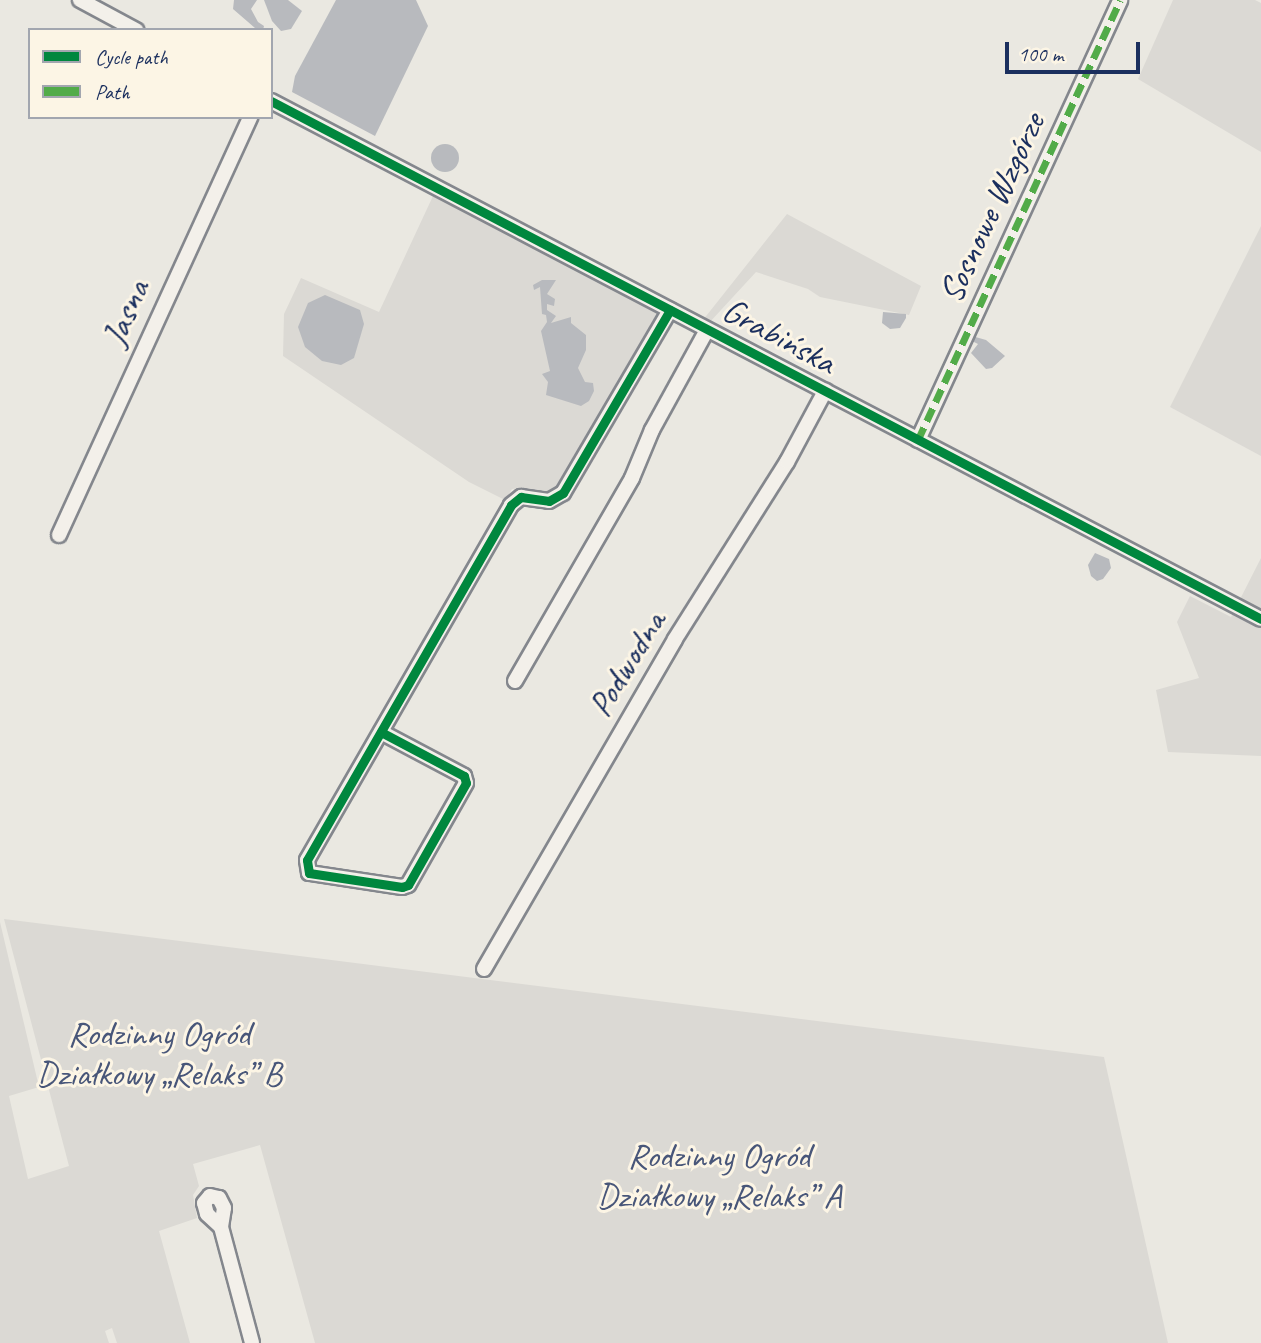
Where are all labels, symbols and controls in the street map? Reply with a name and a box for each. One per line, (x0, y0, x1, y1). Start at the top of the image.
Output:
legend (28, 28, 273, 119)
scale bar (1009, 28, 1144, 72)
text: 100 m (1018, 41, 1063, 67)
text: Cycle path (95, 44, 168, 70)
text: Path (95, 79, 130, 105)
street label: Sosnowe Wzgórze (930, 107, 1054, 309)
street label: Jasna (93, 274, 159, 352)
street label: Grabińska (715, 289, 843, 383)
street label: Podwodna (579, 604, 675, 724)
park label: Rodzinny Ogród Działkowy „Relaks” B (36, 1013, 282, 1095)
park label: Rodzinny Ogród Działkowy „Relaks” A (597, 1135, 841, 1217)

